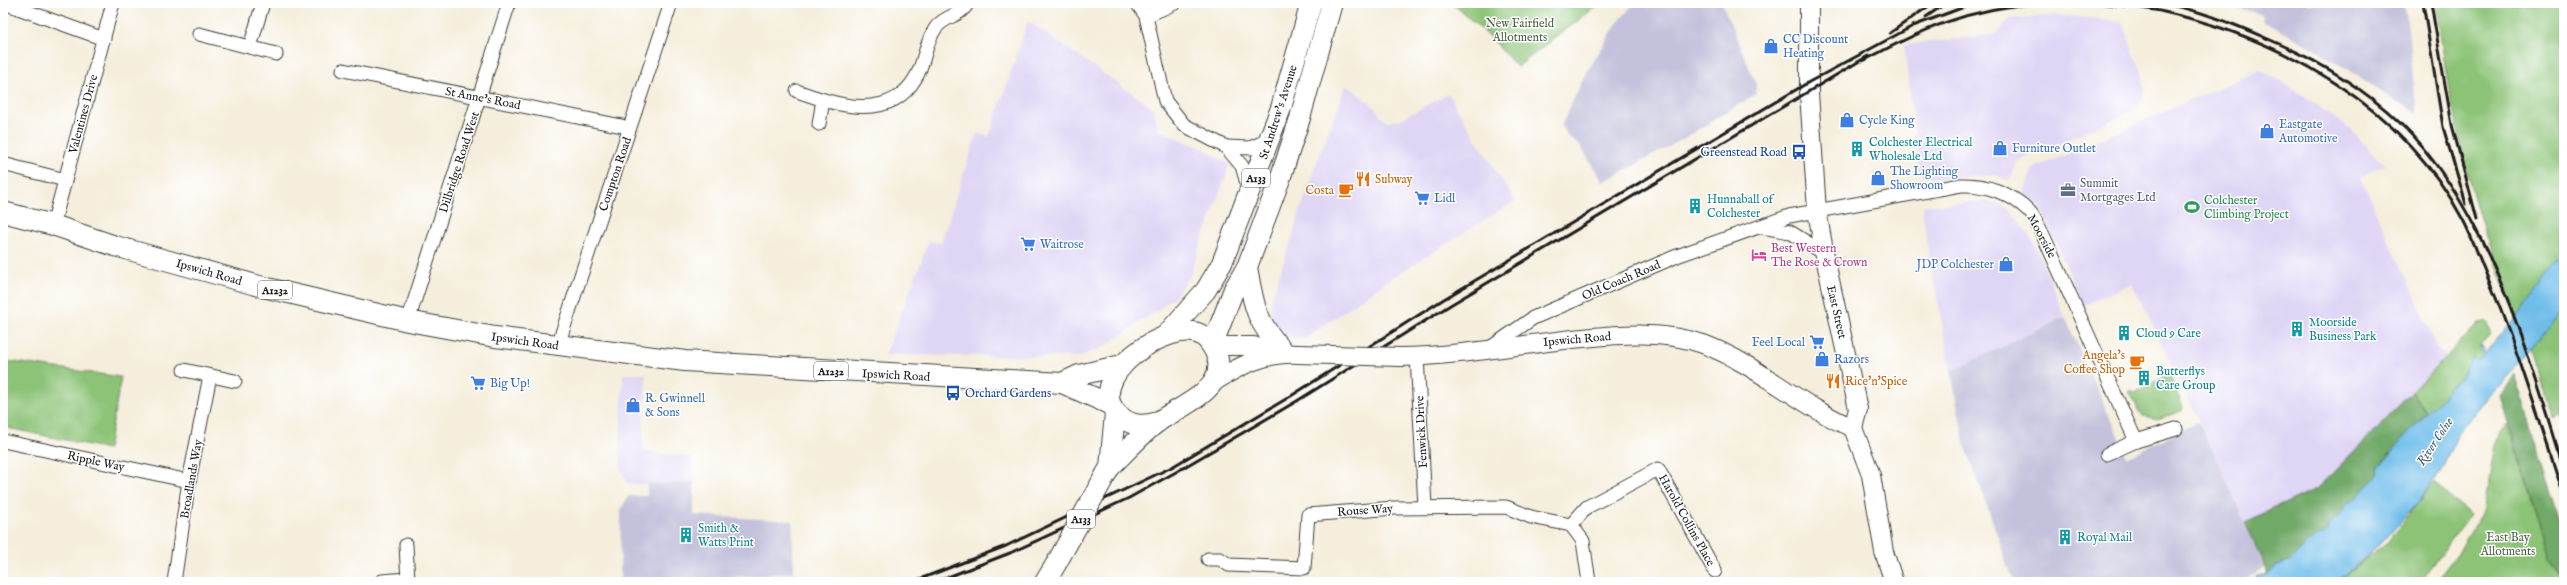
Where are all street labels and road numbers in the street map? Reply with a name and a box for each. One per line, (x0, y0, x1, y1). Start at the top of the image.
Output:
street label: St Andrew's Avenue (1256, 63, 1301, 161)
street label: Valentines Drive (65, 72, 101, 156)
street label: St Anne's Road (444, 84, 522, 113)
street label: Dilbridge Road West (436, 110, 483, 215)
street label: Compton Road (596, 135, 636, 214)
road number: A133 (1242, 169, 1270, 187)
street label: Moorside (2024, 212, 2060, 261)
street label: Ipswich Road (174, 256, 244, 290)
street label: Old Coach Road (1580, 257, 1663, 304)
road number: A1232 (258, 281, 292, 299)
street label: East Street (1823, 284, 1850, 340)
street label: Ipswich Road (490, 329, 560, 355)
street label: Ipswich Road (1542, 329, 1612, 351)
road number: A1232 (814, 362, 848, 380)
street label: Ipswich Road (862, 366, 931, 386)
street label: Fenwick Drive (1412, 395, 1431, 469)
street label: Broadlands Way (177, 438, 206, 520)
street label: Ripple Way (66, 448, 126, 476)
street label: Harold Collins Place (1655, 472, 1718, 569)
street label: Rouse Way (1337, 501, 1393, 520)
road number: A133 (1067, 510, 1095, 528)

